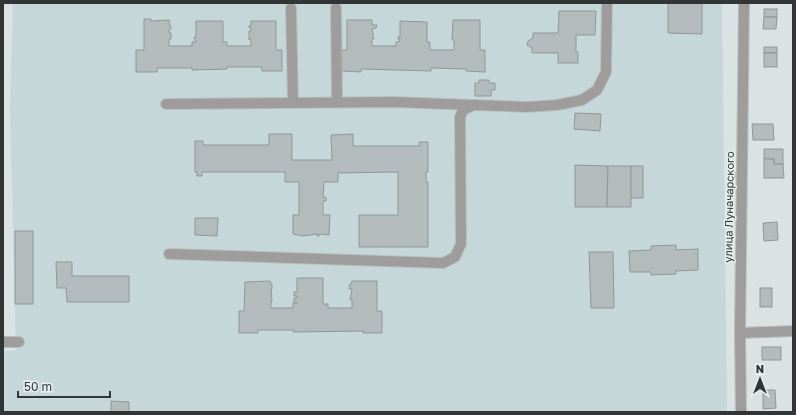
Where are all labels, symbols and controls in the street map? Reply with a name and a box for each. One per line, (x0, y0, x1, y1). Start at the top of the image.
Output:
street label: улица Луначарского (721, 151, 736, 263)
north arrow (740, 359, 780, 399)
text: N (756, 362, 764, 375)
scale bar (18, 373, 110, 399)
text: 50 m (24, 379, 52, 394)

